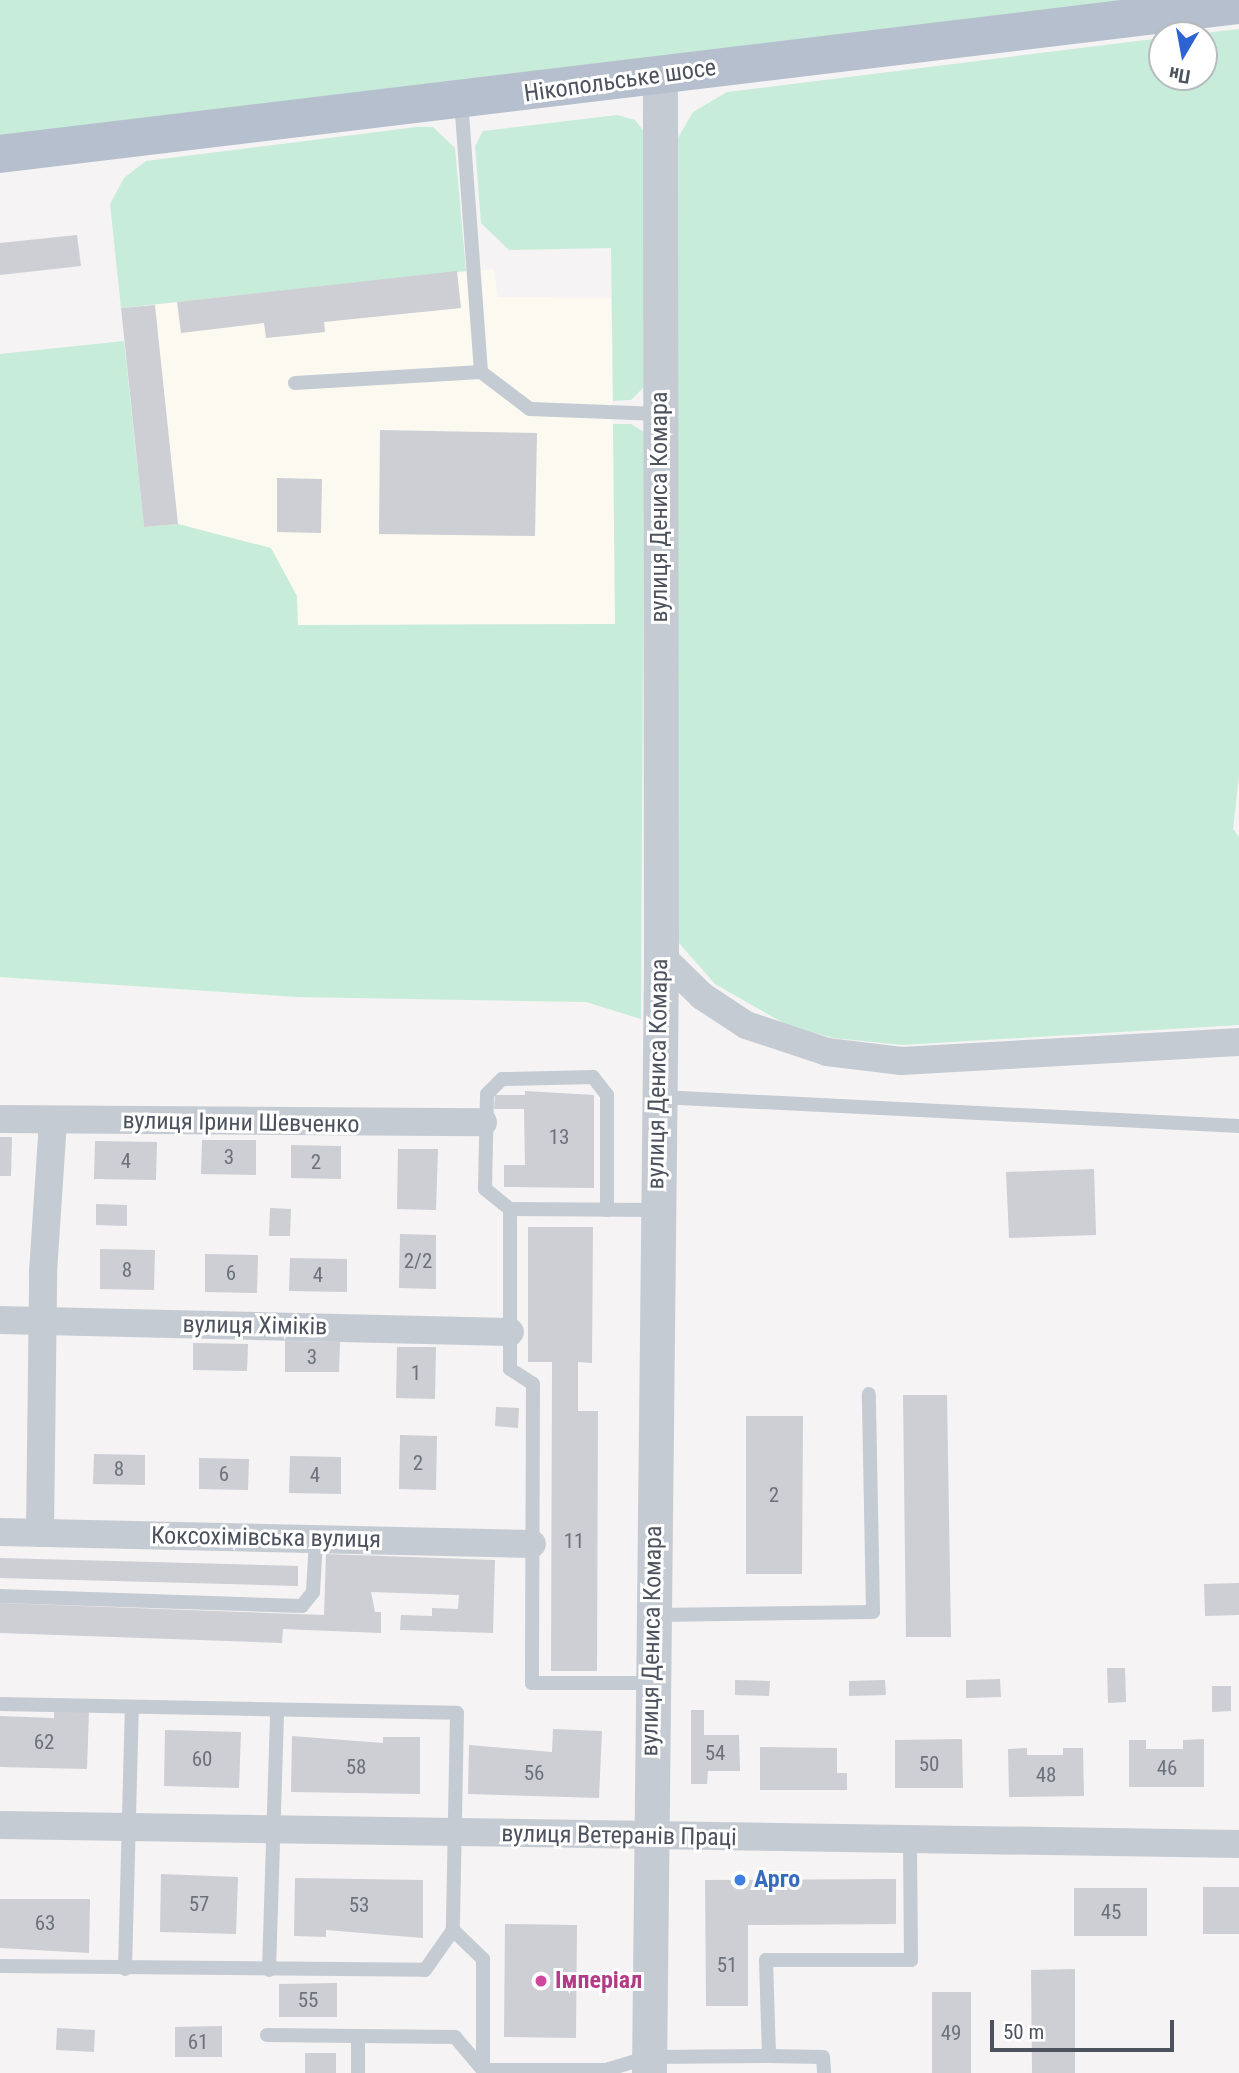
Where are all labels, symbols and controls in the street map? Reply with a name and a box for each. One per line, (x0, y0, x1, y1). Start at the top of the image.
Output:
north arrow (1148, 21, 1218, 91)
street label: Нікопольське шосе (522, 53, 718, 109)
text: Пн (1167, 62, 1192, 88)
street label: вулиця Дениса Комара (646, 392, 674, 622)
street label: вулиця Дениса Комара (642, 958, 674, 1190)
street label: вулиця Ірини Шевченко (122, 1107, 360, 1139)
house number: 13 (549, 1124, 569, 1150)
house number: 3 (224, 1144, 234, 1170)
house number: 4 (121, 1148, 131, 1174)
house number: 2 (311, 1149, 321, 1175)
house number: 2/2 (404, 1248, 432, 1274)
house number: 8 (122, 1257, 132, 1283)
house number: 6 (226, 1260, 236, 1286)
house number: 4 (313, 1262, 323, 1288)
street label: вулиця Хіміків (182, 1310, 328, 1342)
house number: 3 (307, 1344, 317, 1370)
house number: 1 (411, 1360, 421, 1386)
house number: 2 (413, 1450, 423, 1476)
house number: 8 (114, 1456, 124, 1482)
house number: 6 (219, 1461, 229, 1487)
house number: 4 (310, 1462, 320, 1488)
house number: 2 (769, 1482, 779, 1508)
street label: Коксохімівська вулиця (151, 1522, 381, 1554)
street label: вулиця Дениса Комара (636, 1525, 668, 1757)
house number: 11 (564, 1528, 584, 1554)
house number: 62 (34, 1729, 54, 1755)
house number: 54 (705, 1740, 725, 1766)
house number: 60 (192, 1746, 212, 1772)
house number: 50 (919, 1751, 939, 1777)
house number: 58 (346, 1754, 366, 1780)
house number: 46 (1157, 1755, 1177, 1781)
house number: 56 (524, 1760, 544, 1786)
house number: 48 (1036, 1762, 1056, 1788)
street label: вулиця Ветеранів Праці (501, 1820, 737, 1852)
place label: Арго (754, 1866, 800, 1894)
marker: Арго (732, 1872, 748, 1888)
house number: 57 (189, 1891, 209, 1917)
house number: 53 (349, 1892, 369, 1918)
house number: 45 (1101, 1899, 1121, 1925)
house number: 63 (35, 1910, 55, 1936)
house number: 51 (717, 1952, 737, 1978)
place label: Імперіал (555, 1967, 642, 1995)
marker: Імперіал (533, 1973, 549, 1989)
house number: 55 (298, 1987, 318, 2013)
scale bar (994, 2007, 1178, 2050)
house number: 49 (941, 2020, 961, 2046)
text: 50 m (1003, 2020, 1044, 2044)
house number: 61 (188, 2029, 208, 2055)

